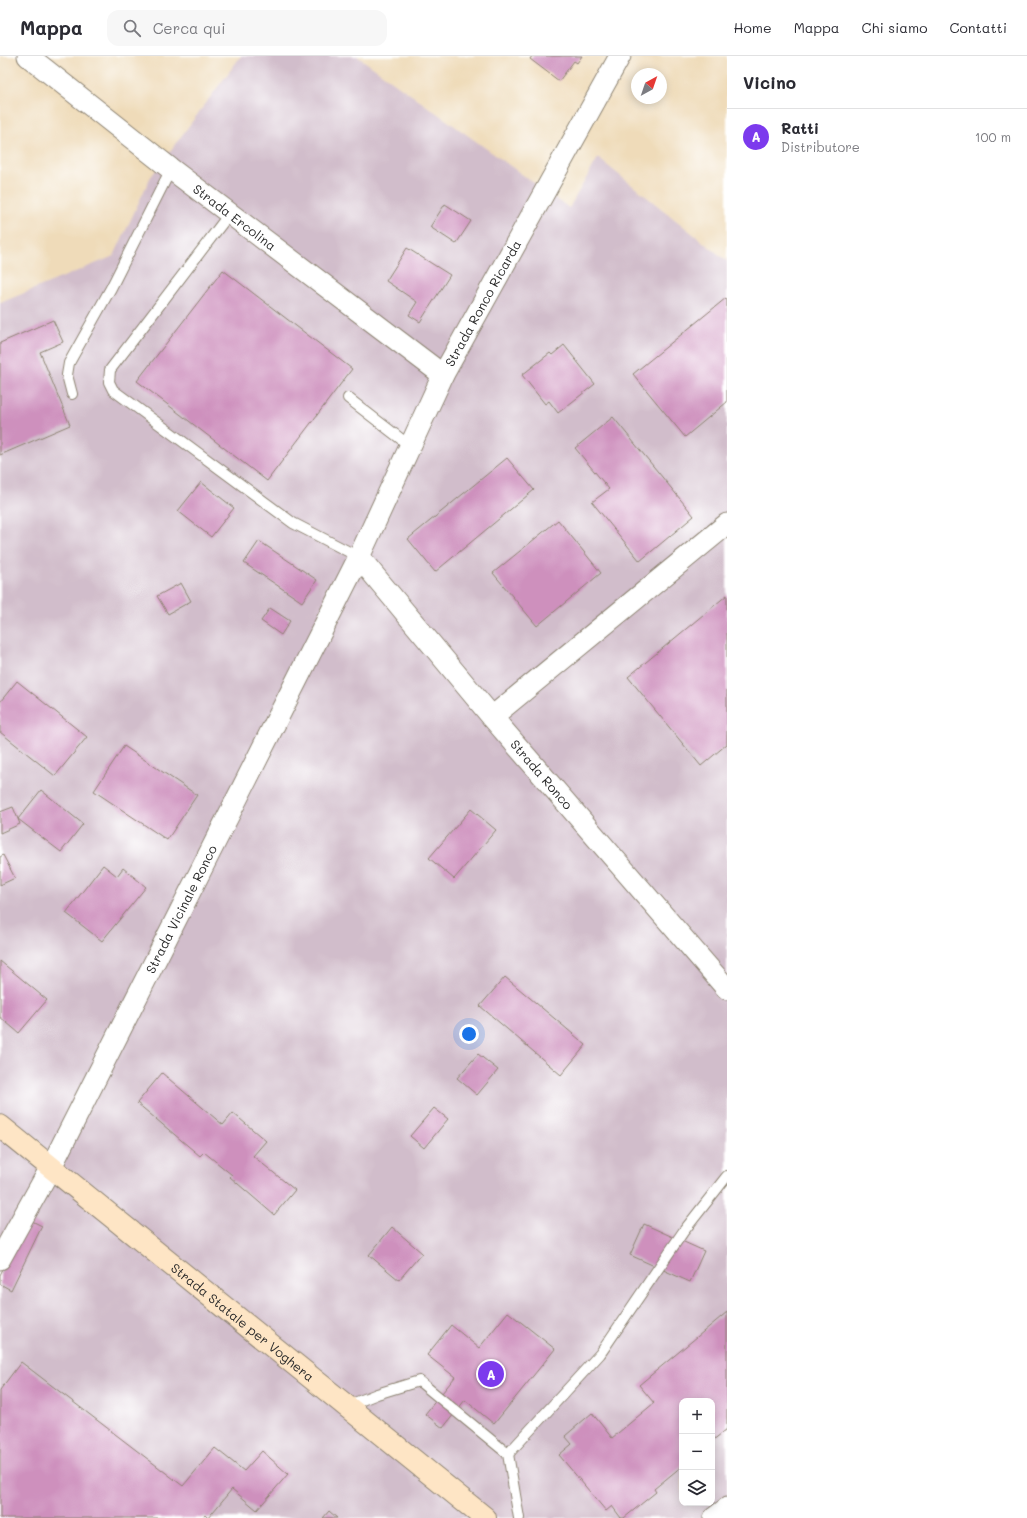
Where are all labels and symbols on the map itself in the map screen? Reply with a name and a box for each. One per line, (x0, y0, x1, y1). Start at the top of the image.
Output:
north arrow (631, 68, 667, 104)
street label: Strada Ercolina (190, 180, 280, 254)
street label: Strada Ronco Ricarda (440, 237, 524, 369)
street label: Strada Ronco (507, 736, 577, 813)
street label: Strada Vicinale Ronco (141, 842, 220, 976)
your location (459, 1024, 479, 1044)
street label: Strada Statale per Voghera (168, 1259, 318, 1385)
pin: A (478, 1359, 504, 1389)

